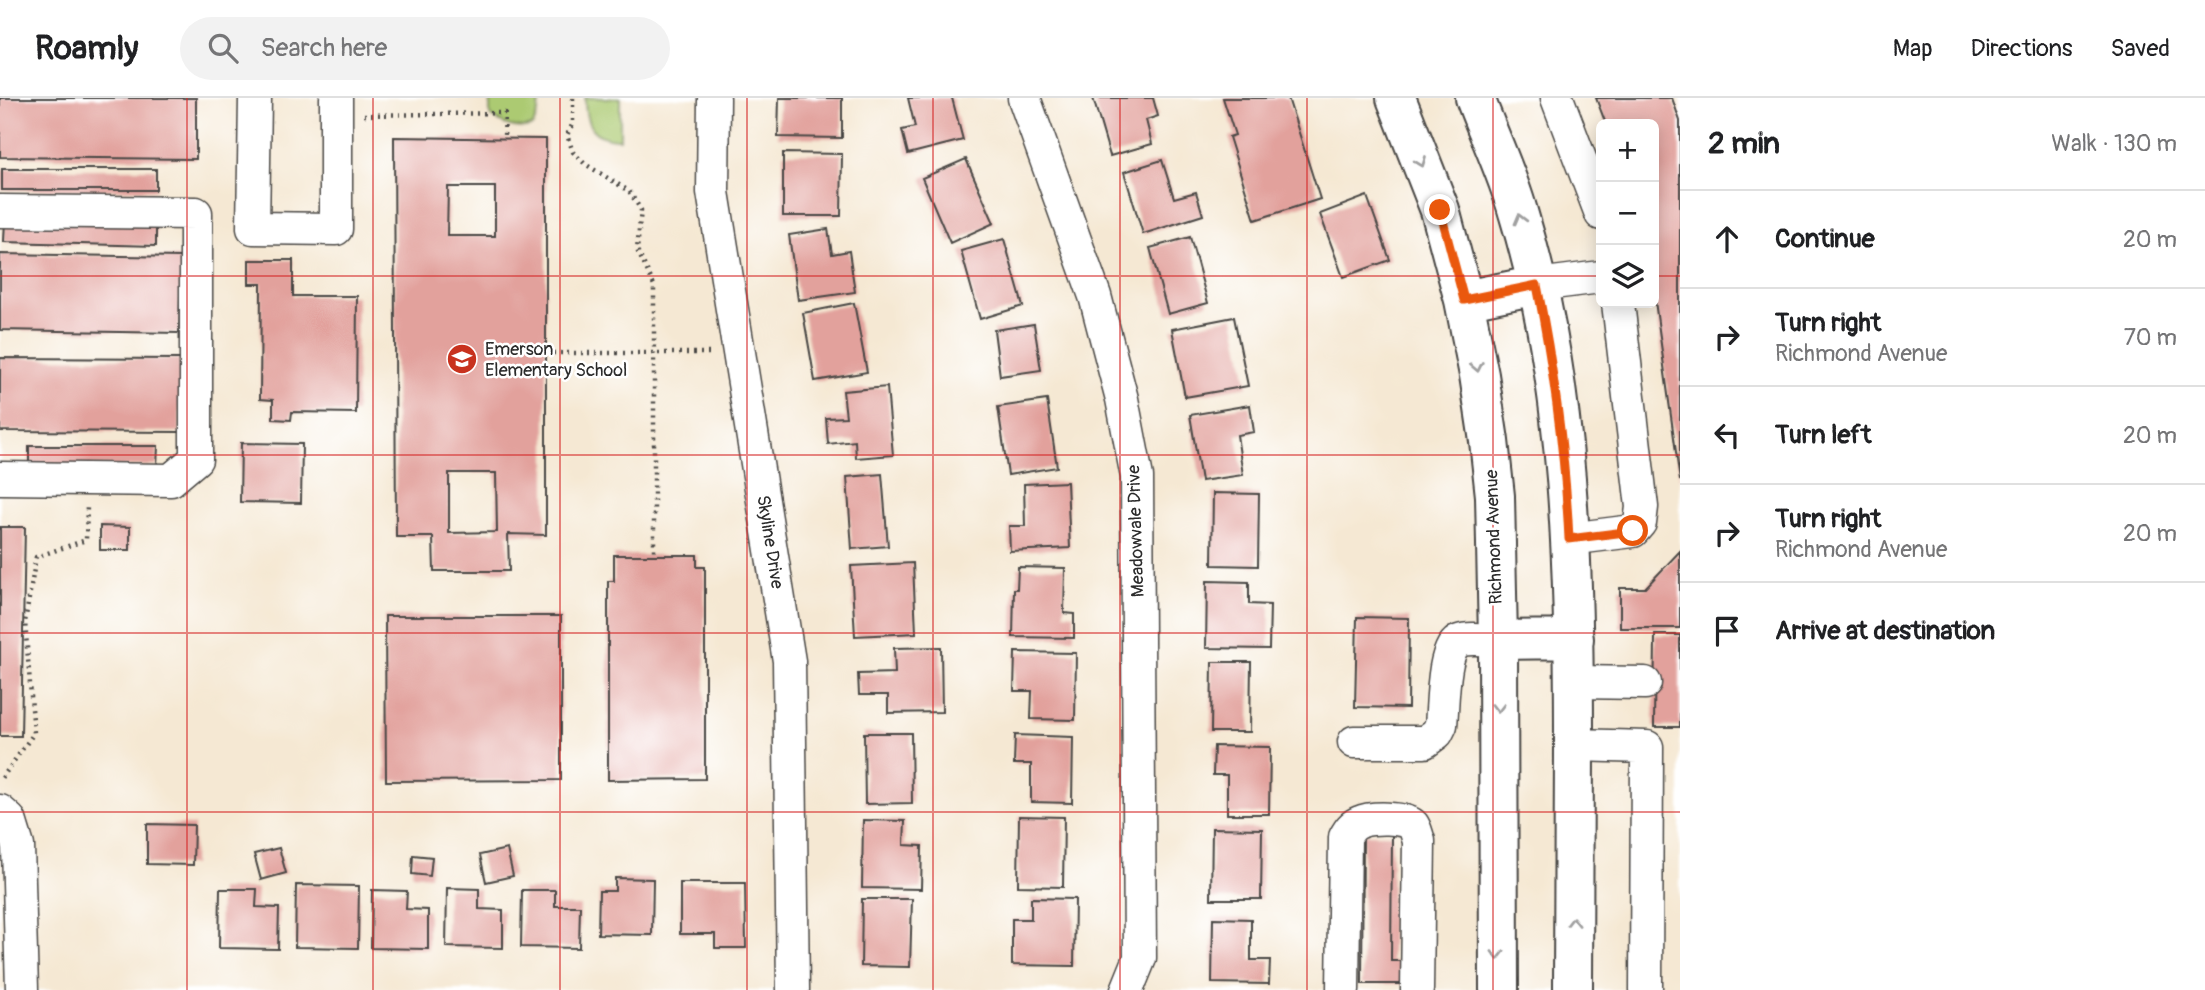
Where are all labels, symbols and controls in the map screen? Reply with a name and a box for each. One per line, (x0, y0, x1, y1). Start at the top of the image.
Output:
search box (180, 17, 670, 80)
text: Roamly (35, 28, 138, 69)
icon: search (204, 29, 242, 67)
text: Search here (260, 32, 387, 64)
text: Map (1893, 34, 1933, 63)
text: Directions (1971, 34, 2072, 63)
text: Saved (2110, 34, 2170, 63)
map controls (1596, 119, 1659, 308)
button: + (1596, 119, 1659, 182)
text: 2 min (1708, 125, 1780, 162)
text: Walk · 130 m (2051, 129, 2177, 158)
one-way arrow (1413, 155, 1427, 167)
button: − (1596, 182, 1659, 245)
route end (1424, 194, 1455, 225)
one-way arrow (1514, 213, 1528, 225)
icon: ahead (1708, 220, 1746, 258)
text: Continue (1775, 223, 1875, 255)
text: 20 m (2123, 225, 2177, 254)
button: layers (1596, 245, 1659, 308)
text: Turn right (1775, 307, 1881, 339)
icon: right (1708, 318, 1746, 356)
text: 70 m (2124, 323, 2177, 352)
place label: Emerson Elementary School (485, 338, 627, 382)
text: Richmond Avenue (1775, 339, 1947, 368)
school or university icon: Emerson Elementary School (445, 342, 479, 376)
one-way arrow (1469, 361, 1484, 373)
icon: left (1708, 416, 1746, 454)
text: Turn left (1775, 419, 1871, 451)
text: 20 m (2123, 421, 2177, 450)
street label: Meadowvale Drive (1122, 464, 1150, 597)
street label: Richmond Avenue (1480, 469, 1508, 605)
street label: Skyline Drive (751, 494, 789, 591)
text: Turn right (1775, 503, 1881, 535)
icon: right (1708, 514, 1746, 552)
route start (1617, 515, 1648, 546)
text: 20 m (2123, 519, 2177, 548)
text: Richmond Avenue (1775, 535, 1947, 564)
icon: arrive (1708, 612, 1746, 650)
text: Arrive at destination (1775, 615, 1995, 647)
one-way arrow (1490, 703, 1506, 714)
one-way arrow (1565, 916, 1581, 927)
one-way arrow (1490, 950, 1506, 961)

